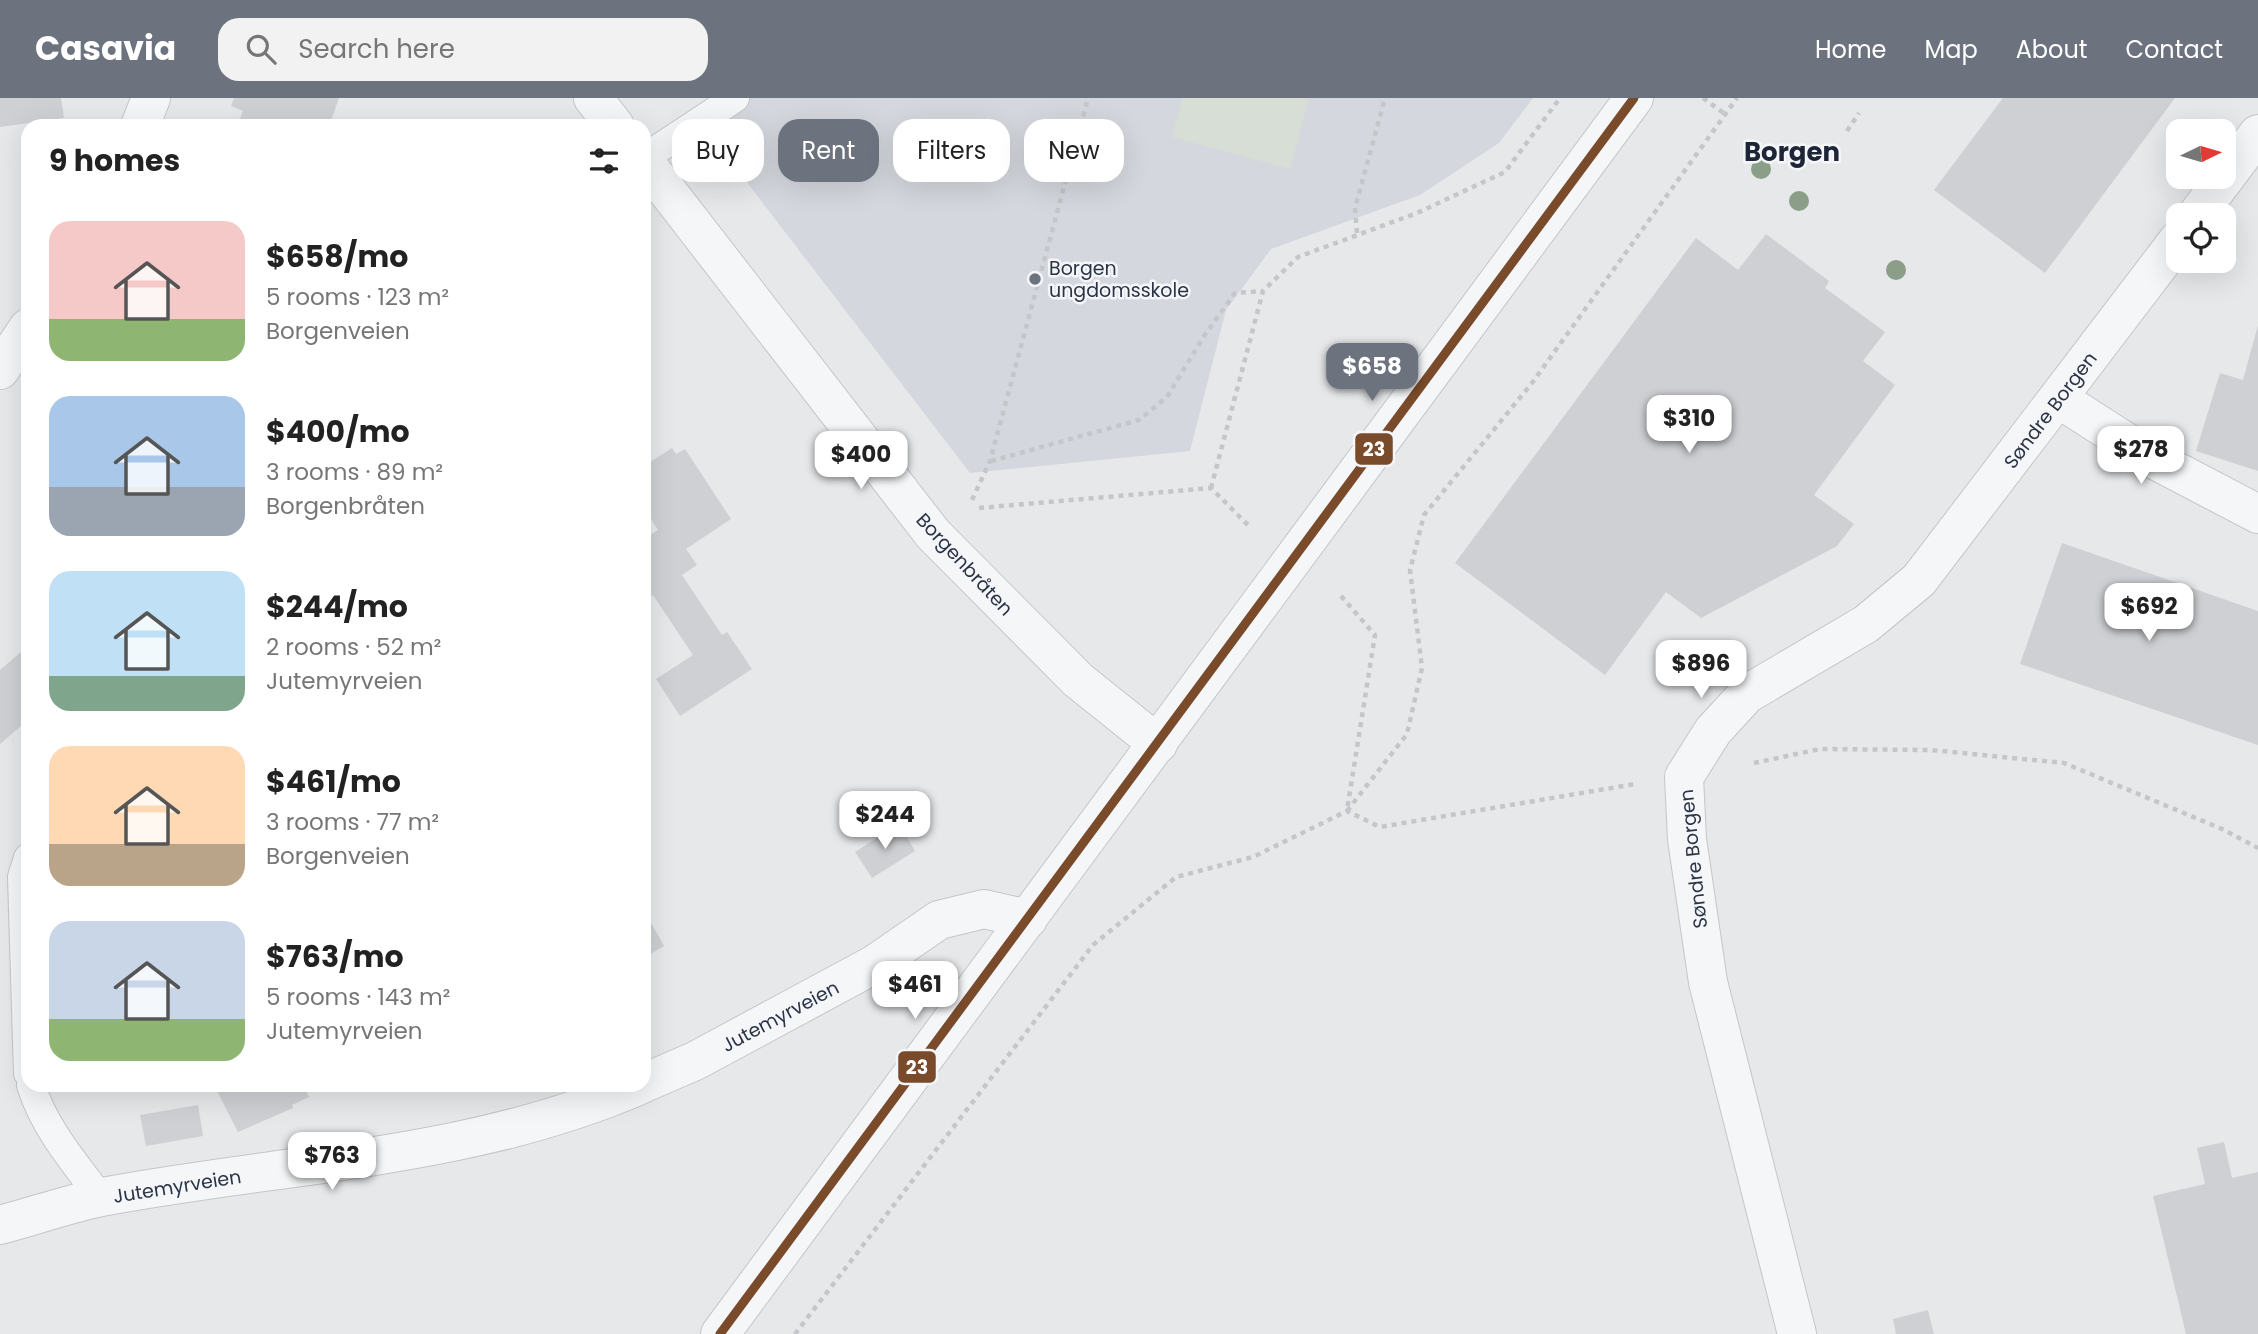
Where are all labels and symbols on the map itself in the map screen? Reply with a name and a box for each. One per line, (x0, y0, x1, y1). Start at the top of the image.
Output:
north arrow (2166, 119, 2236, 189)
district label: Borgen (1744, 134, 1840, 170)
place label: Borgen ungdomsskole (1049, 255, 1189, 304)
marker: Borgen ungdomsskole (1027, 271, 1043, 287)
pin: $658 (1331, 344, 1413, 403)
street label: Søndre Borgen (1998, 346, 2103, 474)
pin: $310 (1648, 396, 1730, 455)
pin: $278 (2100, 426, 2182, 486)
pin: $400 (820, 432, 902, 491)
line badge: 23 (1354, 432, 1394, 466)
text: 23 (1363, 436, 1385, 463)
street label: Borgenbråten (910, 507, 1019, 622)
pin: $692 (2108, 584, 2190, 643)
pin: $896 (1660, 640, 1742, 700)
street label: Søndre Borgen (1673, 788, 1714, 930)
pin: $244 (844, 792, 926, 851)
pin: $461 (874, 962, 956, 1021)
street label: Jutemyrveien (717, 974, 844, 1059)
line badge: 23 (897, 1050, 937, 1084)
text: 23 (906, 1054, 928, 1081)
pin: $763 (291, 1132, 373, 1192)
street label: Jutemyrveien (111, 1163, 243, 1210)

